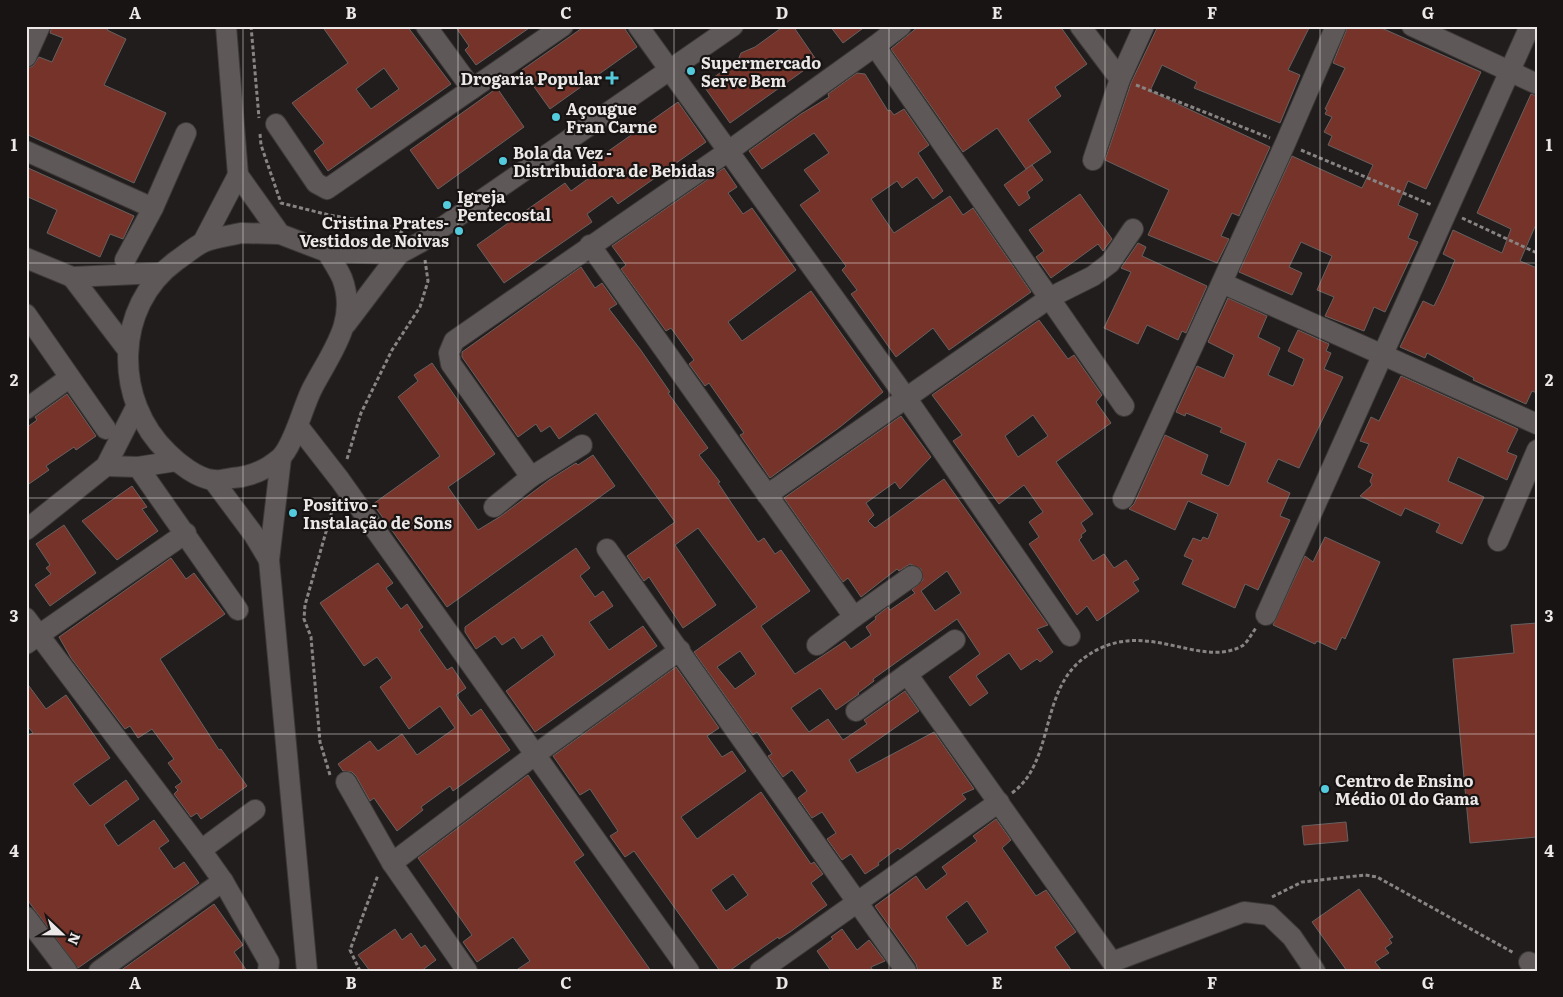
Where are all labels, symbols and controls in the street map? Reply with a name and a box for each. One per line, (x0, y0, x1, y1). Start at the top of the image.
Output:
text: A (129, 0, 141, 24)
text: B (345, 0, 357, 24)
text: C (560, 0, 572, 24)
text: D (776, 0, 788, 24)
text: E (992, 0, 1003, 24)
text: F (1207, 0, 1217, 24)
text: G (1422, 0, 1434, 24)
place label: Supermercado Serve Bem (701, 50, 821, 92)
marker: Supermercado Serve Bem (685, 65, 697, 77)
place label: Drogaria Popular (461, 66, 602, 90)
marker: Drogaria Popular (606, 72, 618, 84)
place label: Açougue Fran Carne (566, 96, 657, 138)
marker: Açougue Fran Carne (550, 111, 562, 123)
text: 1 (11, 132, 18, 156)
text: 1 (1546, 132, 1553, 156)
place label: Bola da Vez - Distribuidora de Bebidas (513, 140, 715, 182)
marker: Bola da Vez - Distribuidora de Bebidas (497, 155, 509, 167)
place label: Igreja Pentecostal (457, 184, 551, 226)
marker: Igreja Pentecostal (441, 199, 453, 211)
place label: Cristina Prates- Vestidos de Noivas (300, 210, 449, 252)
marker: Cristina Prates- Vestidos de Noivas (453, 225, 465, 237)
text: 2 (10, 367, 19, 391)
text: 2 (1545, 367, 1554, 391)
place label: Positivo - Instalação de Sons (303, 492, 452, 534)
marker: Positivo - Instalação de Sons (287, 507, 299, 519)
text: 3 (10, 603, 19, 627)
text: 3 (1545, 603, 1554, 627)
place label: Centro de Ensino Médio 01 do Gama (1335, 768, 1480, 810)
marker: Centro de Ensino Médio 01 do Gama (1319, 783, 1331, 795)
text: 4 (9, 838, 19, 862)
text: 4 (1544, 838, 1554, 862)
north arrow (38, 910, 88, 960)
text: N (63, 930, 86, 949)
text: A (129, 970, 141, 994)
text: B (345, 970, 357, 994)
text: C (560, 970, 572, 994)
text: D (776, 970, 788, 994)
text: E (992, 970, 1003, 994)
text: F (1207, 970, 1217, 994)
text: G (1422, 970, 1434, 994)

